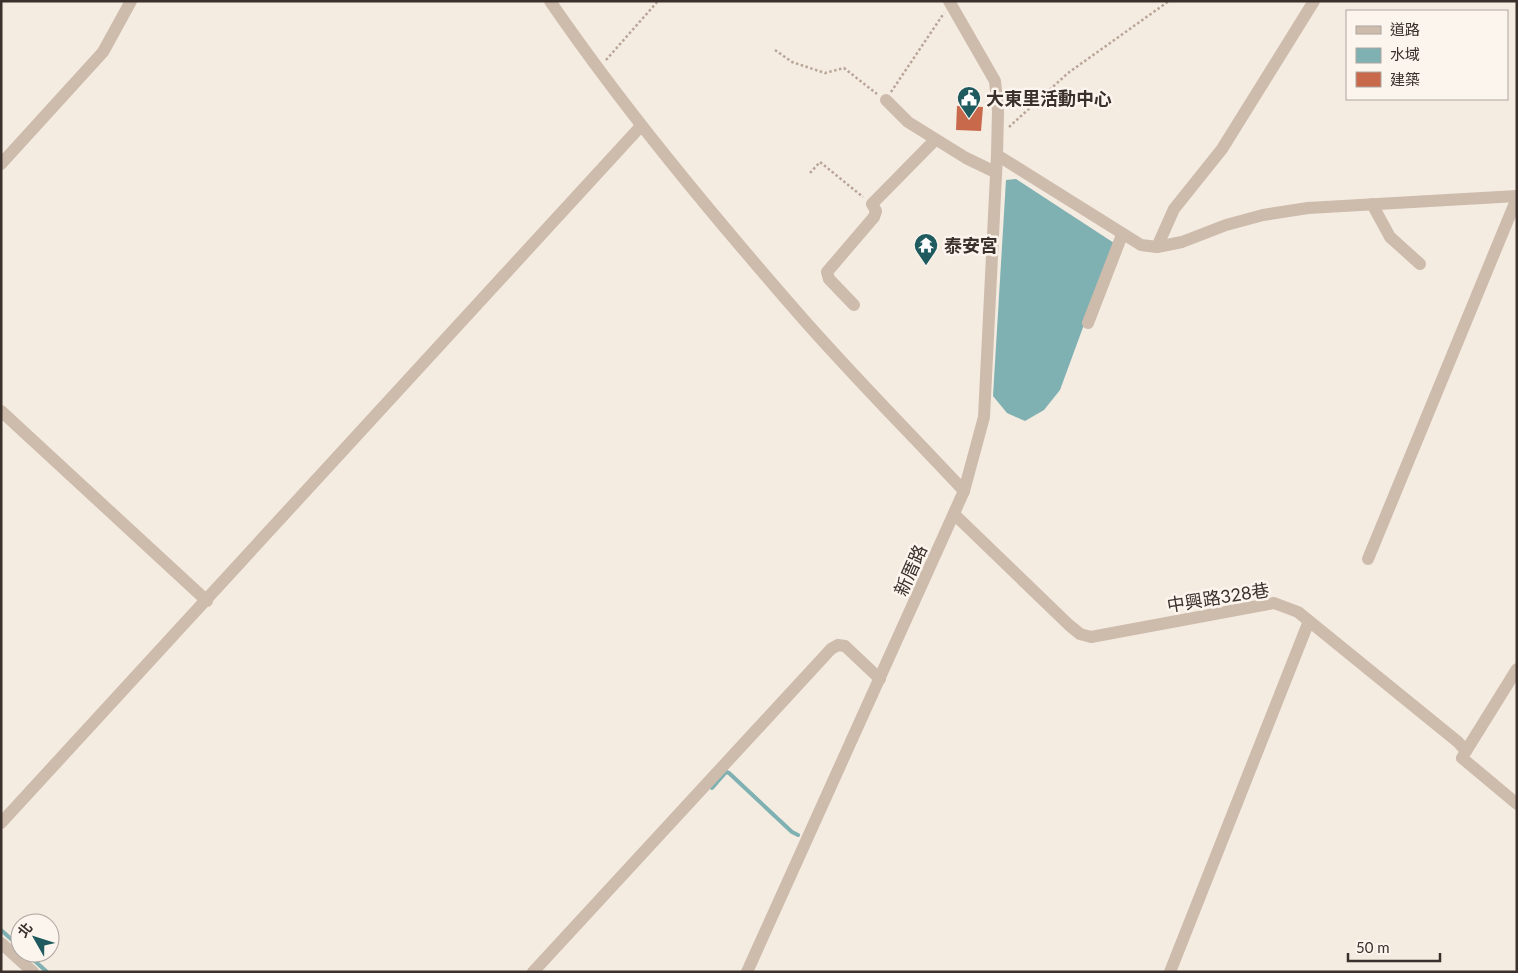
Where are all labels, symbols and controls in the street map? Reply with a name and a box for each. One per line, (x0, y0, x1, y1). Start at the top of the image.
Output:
legend (1346, 10, 1508, 100)
text: 道路 (1390, 20, 1420, 38)
text: 水域 (1390, 45, 1420, 63)
text: 建築 (1390, 70, 1420, 88)
public building icon: 大東里活動中心 (956, 85, 982, 119)
place label: 大東里活動中心 (986, 87, 1112, 109)
temple icon: 泰安宮 (913, 232, 939, 266)
place label: 泰安宮 (944, 234, 998, 256)
street label: 新厝路 (889, 541, 931, 599)
street label: 中興路328巷 (1165, 578, 1271, 616)
north arrow (10, 913, 60, 963)
text: 北 (13, 919, 36, 940)
scale bar (1348, 930, 1440, 962)
text: 50 m (1356, 938, 1390, 956)

